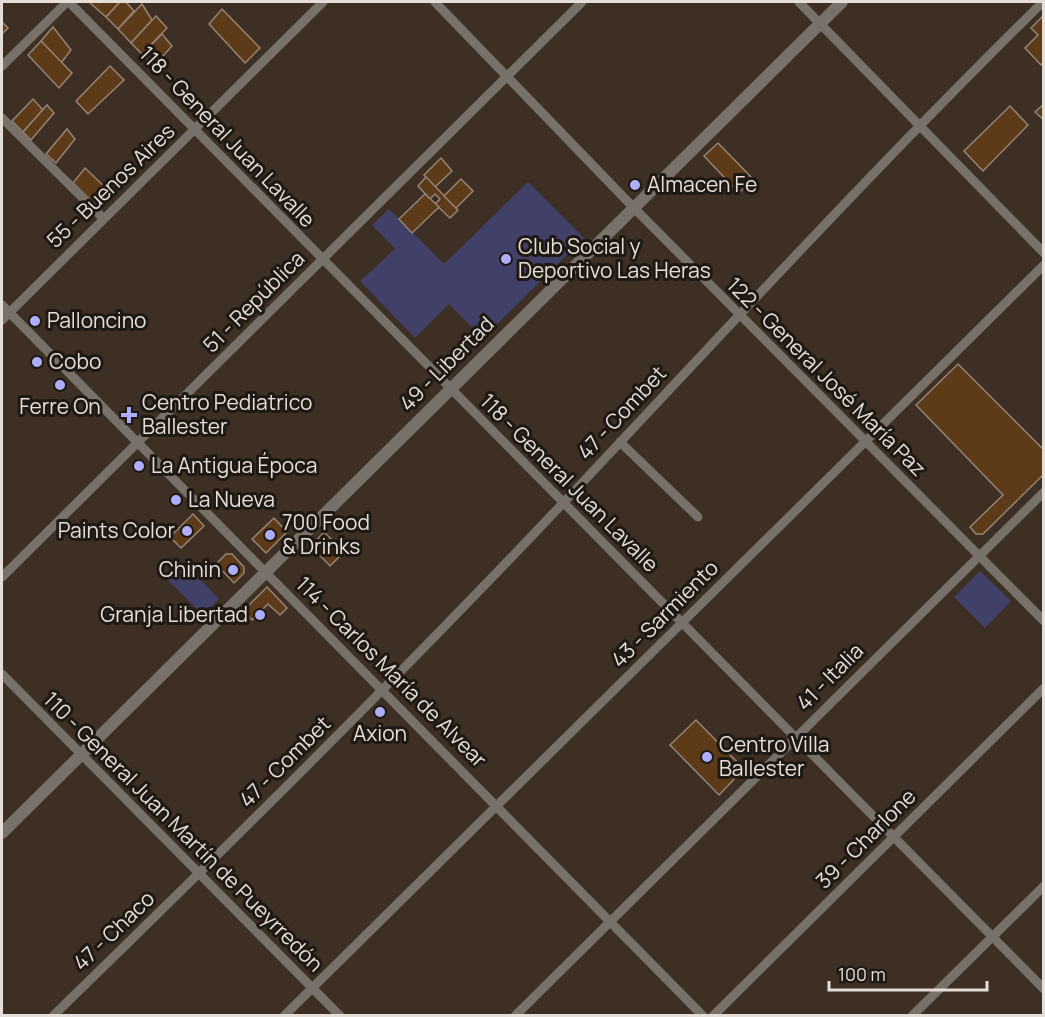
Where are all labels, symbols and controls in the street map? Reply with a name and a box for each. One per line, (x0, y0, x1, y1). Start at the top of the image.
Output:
street label: 118 - General Juan Lavalle (134, 40, 322, 233)
street label: 55 - Buenos Aires (40, 117, 180, 254)
place label: Almacen Fe (647, 170, 757, 198)
marker: Almacen Fe (628, 178, 642, 192)
place label: Club Social y Deportivo Las Heras (518, 232, 711, 284)
street label: 51 - República (196, 244, 310, 358)
marker: Club Social y Deportivo Las Heras (499, 252, 513, 266)
street label: 122 - General José María Paz (721, 271, 932, 482)
place label: Palloncino (47, 306, 147, 334)
street label: 49 - Libertad (393, 310, 500, 417)
marker: Palloncino (28, 314, 42, 328)
place label: Cobo (49, 347, 101, 375)
marker: Cobo (30, 355, 44, 369)
street label: 47 - Combet (571, 359, 672, 465)
marker: Ferre On (53, 378, 67, 392)
street label: 118 - General Juan Lavalle (474, 387, 665, 578)
place label: Centro Pediatrico Ballester (142, 388, 312, 440)
place label: Ferre On (19, 392, 101, 420)
marker: Centro Pediatrico Ballester (120, 406, 138, 424)
place label: La Antigua Época (151, 451, 318, 479)
marker: La Antigua Época (132, 459, 146, 473)
place label: La Nueva (188, 485, 275, 513)
marker: La Nueva (169, 493, 183, 507)
place label: 700 Food & Drinks (282, 508, 370, 560)
place label: Paints Color (58, 516, 175, 544)
marker: Paints Color (180, 524, 194, 538)
marker: 700 Food & Drinks (263, 528, 277, 542)
street label: 43 - Sarmiento (605, 554, 724, 673)
place label: Chinin (159, 555, 221, 583)
marker: Chinin (226, 563, 240, 577)
street label: 114 - Carlos María de Alvear (290, 570, 493, 773)
place label: Granja Libertad (100, 600, 248, 628)
marker: Granja Libertad (253, 608, 267, 622)
street label: 41 - Italia (790, 637, 869, 716)
street label: 110 - General Juan Martín de Pueyrredón (38, 685, 330, 977)
marker: Axion (373, 705, 387, 719)
street label: 47 - Combet (232, 709, 336, 813)
place label: Axion (353, 719, 407, 747)
place label: Centro Villa Ballester (719, 730, 829, 782)
marker: Centro Villa Ballester (700, 750, 714, 764)
street label: 39 - Charlone (809, 782, 921, 894)
street label: 47 - Chaco (67, 884, 160, 976)
scale bar (829, 954, 986, 992)
text: 100 m (838, 962, 886, 986)

